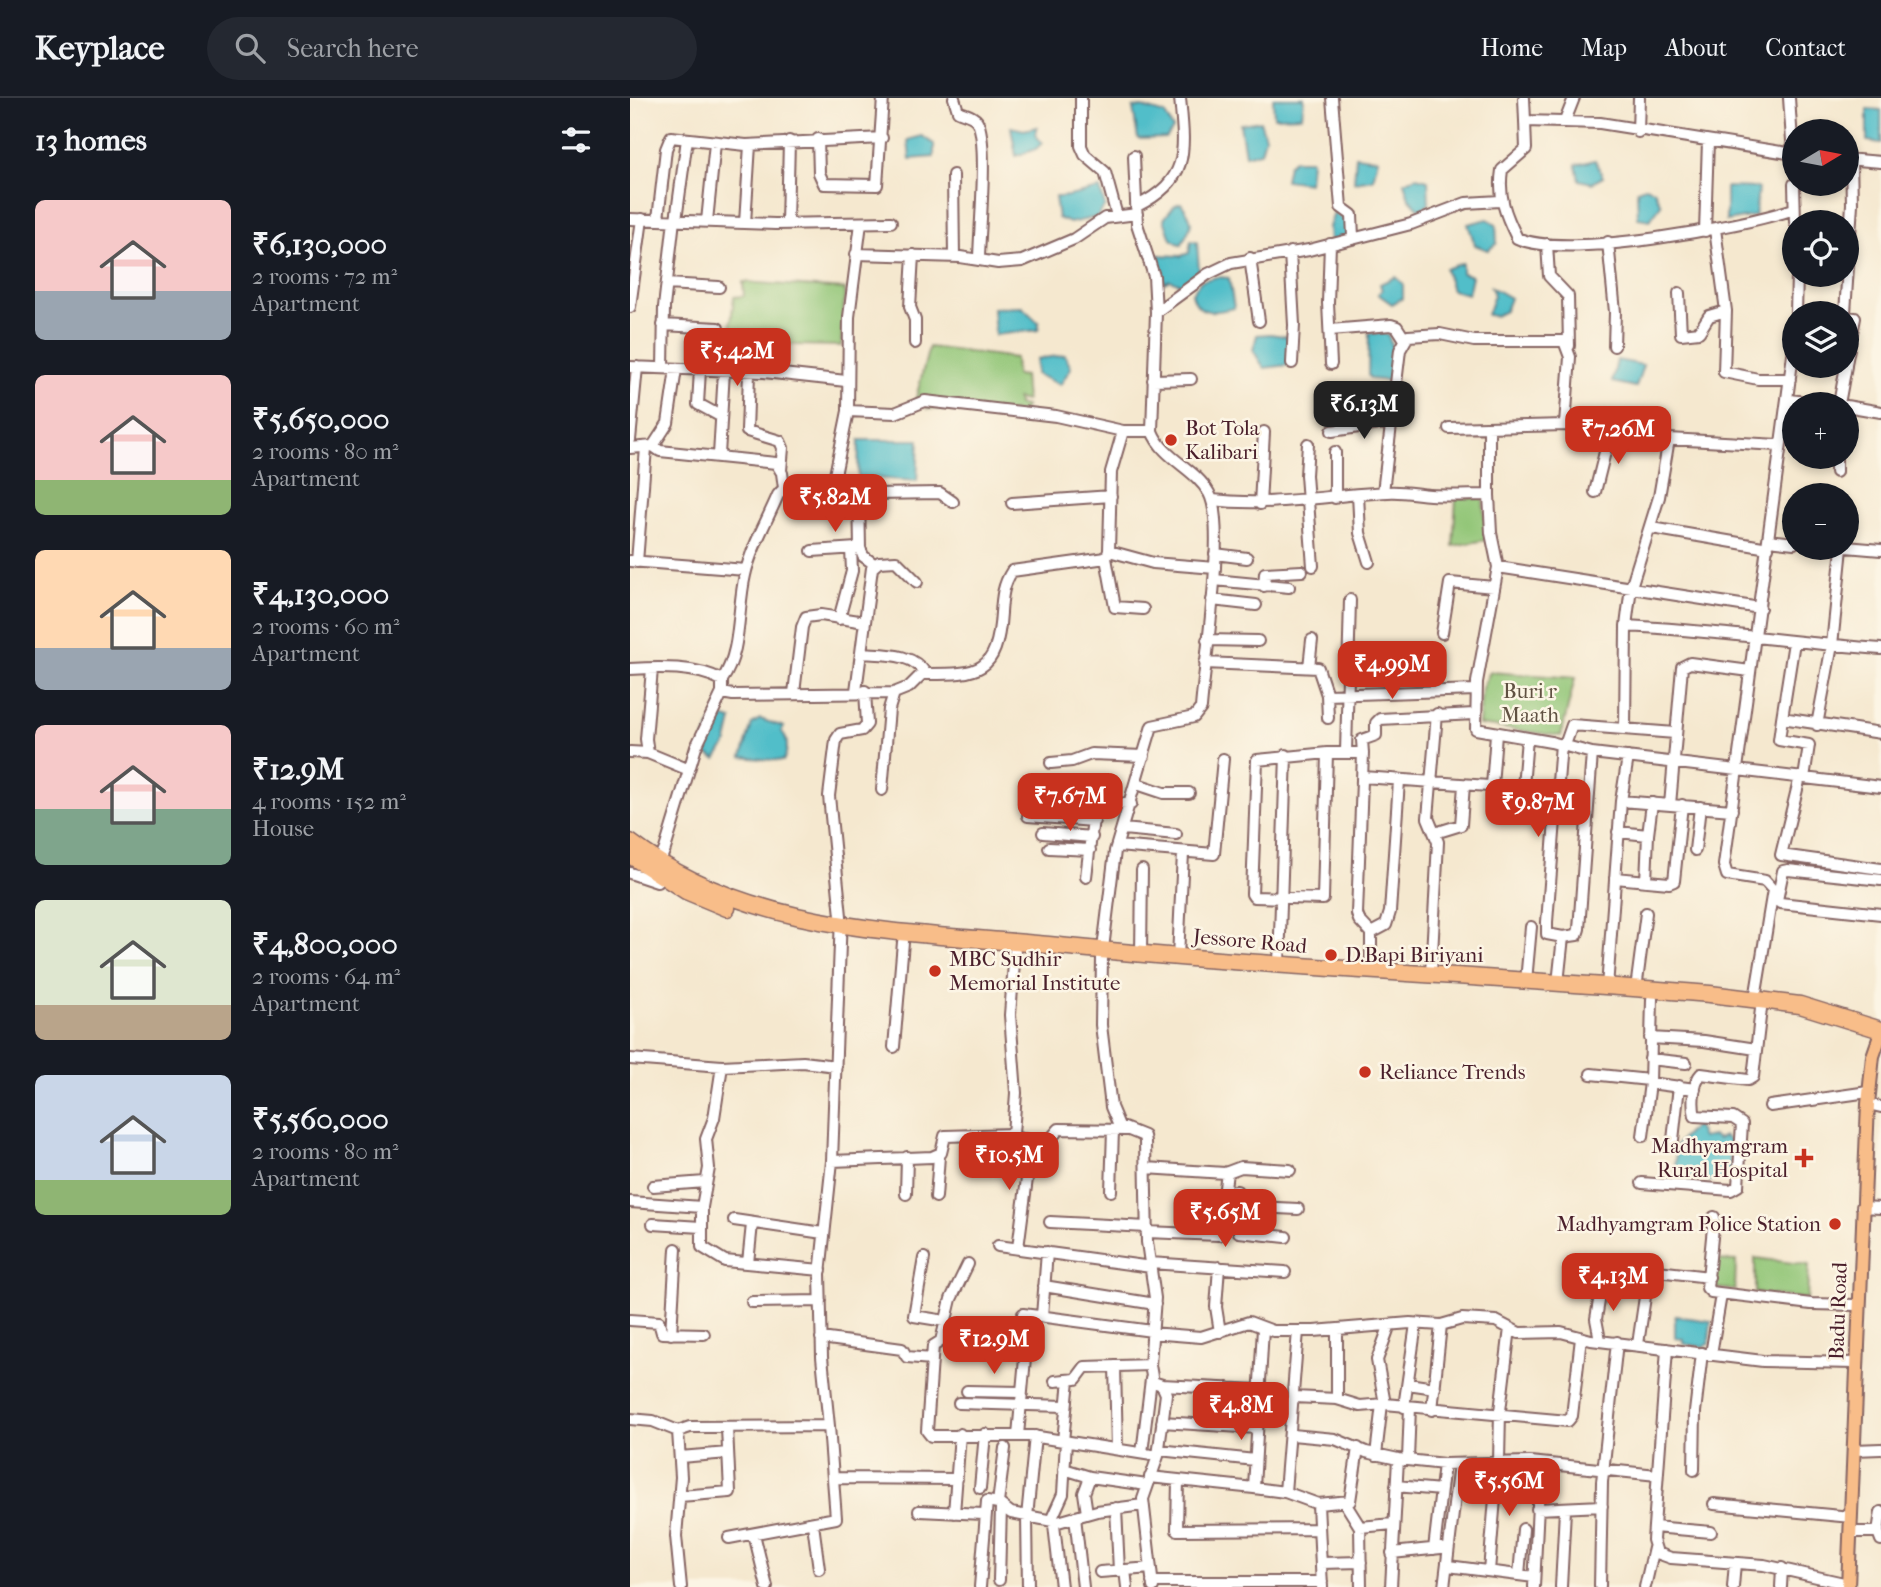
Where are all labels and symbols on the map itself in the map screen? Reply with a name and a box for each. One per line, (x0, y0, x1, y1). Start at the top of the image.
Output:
north arrow (1782, 119, 1858, 196)
pin: ₹5.42M (680, 328, 794, 388)
pin: ₹6.13M (1307, 382, 1421, 441)
pin: ₹7.26M (1561, 406, 1675, 466)
place label: Bot Tola Kalibari (1185, 416, 1260, 464)
marker: Bot Tola Kalibari (1163, 432, 1179, 448)
pin: ₹5.82M (778, 474, 892, 534)
pin: ₹4.99M (1335, 642, 1449, 701)
park label: Buri r Maath (1501, 679, 1559, 727)
pin: ₹7.67M (1013, 774, 1127, 833)
pin: ₹9.87M (1481, 780, 1595, 839)
street label: Jessore Road (1190, 924, 1309, 958)
place label: D.Bapi Biriyani (1345, 943, 1483, 967)
place label: MBC Sudhir Memorial Institute (949, 947, 1120, 995)
marker: D.Bapi Biriyani (1323, 947, 1339, 963)
marker: MBC Sudhir Memorial Institute (927, 963, 943, 979)
place label: Reliance Trends (1379, 1060, 1526, 1084)
marker: Reliance Trends (1357, 1064, 1373, 1080)
pin: ₹10.5M (952, 1132, 1066, 1192)
place label: Madhyamgram Rural Hospital (1651, 1134, 1789, 1182)
marker: Madhyamgram Rural Hospital (1794, 1148, 1814, 1168)
pin: ₹5.65M (1168, 1190, 1282, 1249)
place label: Madhyamgram Police Station (1557, 1212, 1821, 1236)
marker: Madhyamgram Police Station (1827, 1216, 1843, 1232)
pin: ₹4.13M (1556, 1254, 1670, 1313)
street label: Badu Road (1824, 1261, 1852, 1360)
pin: ₹12.9M (937, 1316, 1051, 1376)
pin: ₹4.8M (1192, 1382, 1290, 1442)
pin: ₹5.56M (1452, 1458, 1566, 1518)

